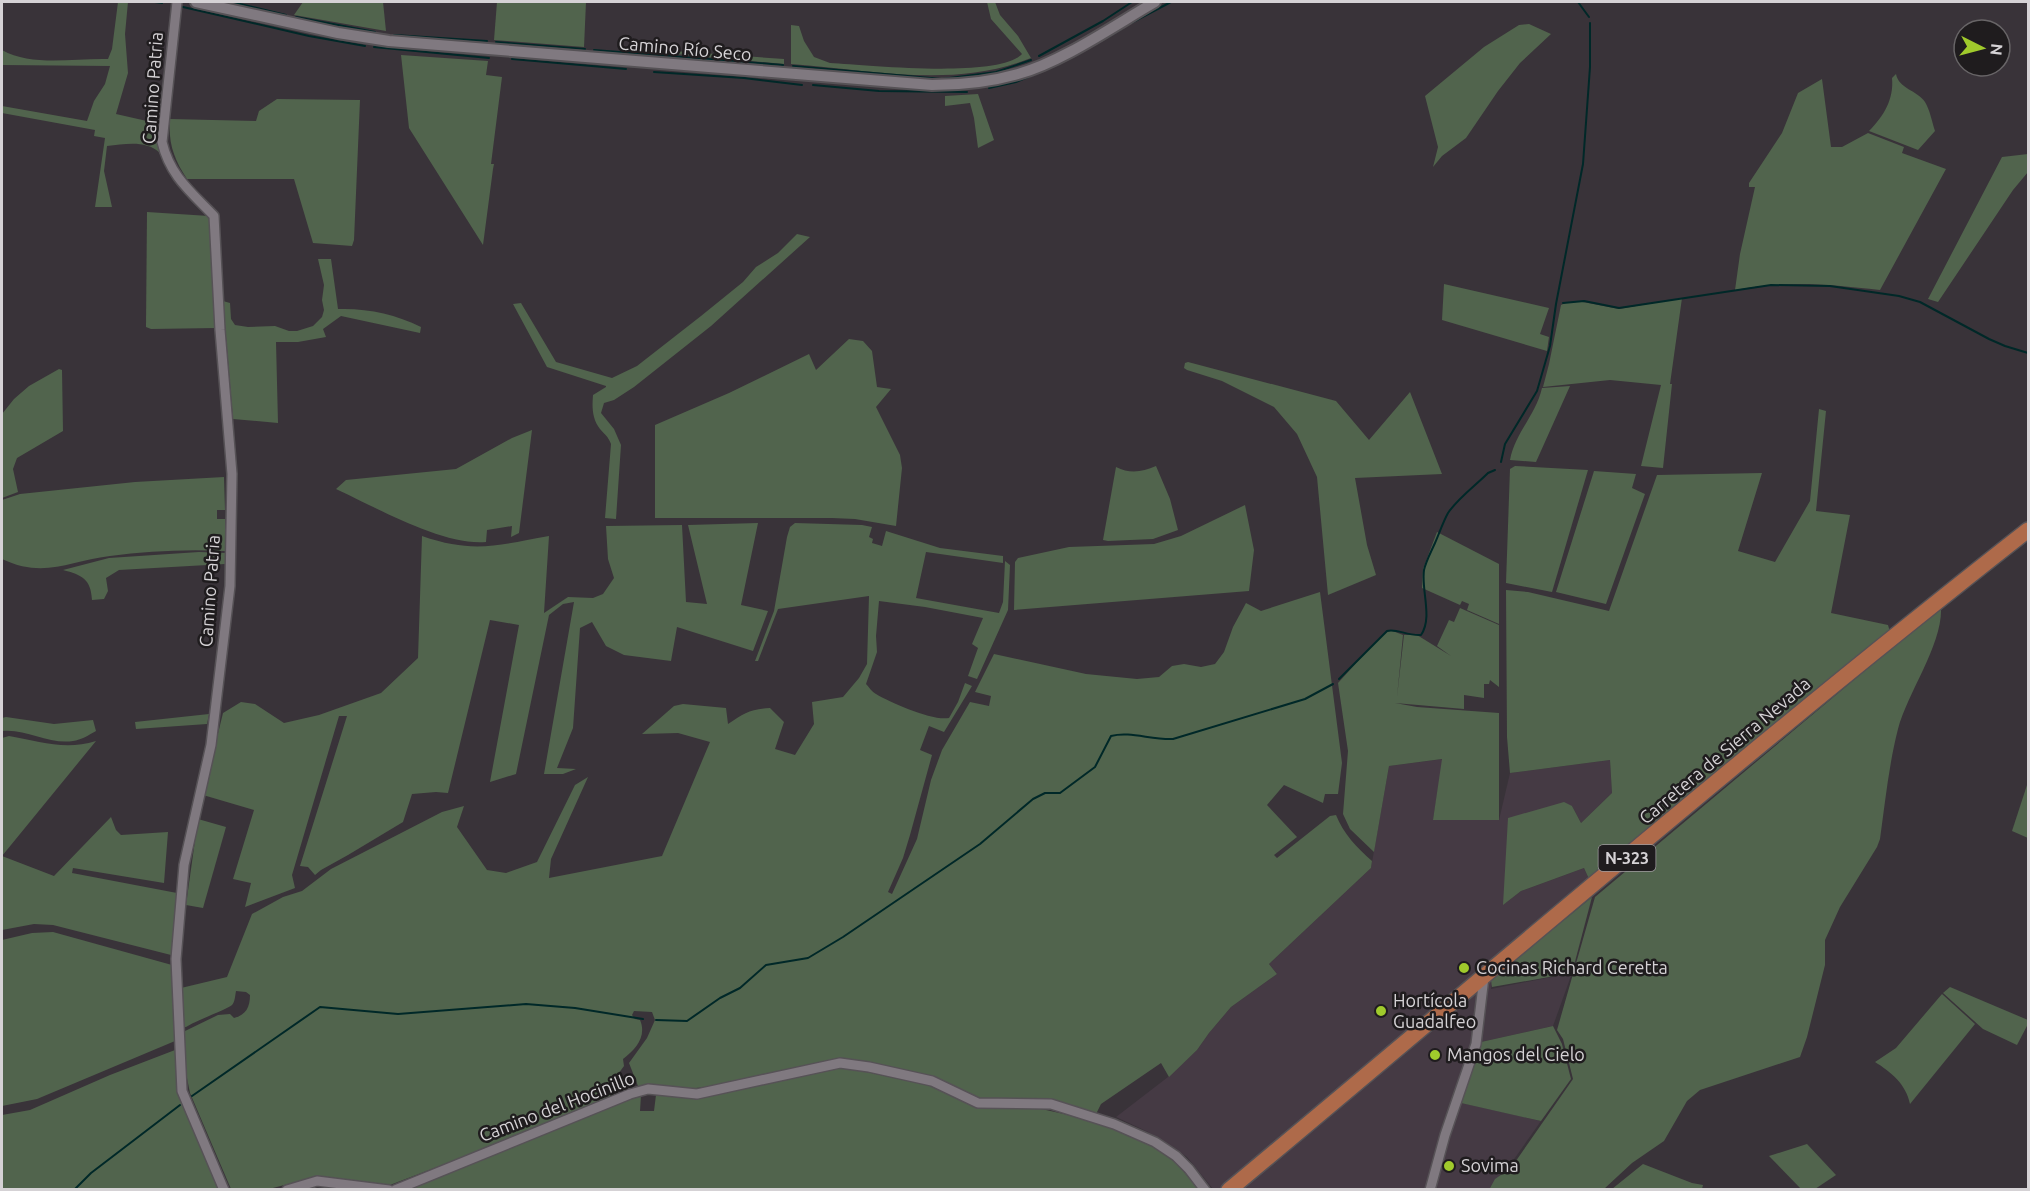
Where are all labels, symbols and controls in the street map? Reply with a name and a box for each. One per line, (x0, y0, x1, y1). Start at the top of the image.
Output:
north arrow (1952, 18, 2012, 78)
street label: Camino Patria (138, 31, 166, 145)
street label: Camino Río Seco (618, 32, 753, 64)
text: N (1987, 43, 2006, 56)
street label: Camino Patria (195, 534, 223, 648)
street label: Carretera de Sierra Nevada (1635, 673, 1814, 828)
road number: N-323 (1598, 845, 1656, 871)
place label: Cocinas Richard Ceretta (1476, 957, 1668, 977)
marker: Cocinas Richard Ceretta (1457, 961, 1471, 975)
place label: Hortícola Guadalfeo (1393, 990, 1476, 1031)
marker: Hortícola Guadalfeo (1374, 1004, 1388, 1018)
place label: Mangos del Cielo (1447, 1044, 1585, 1064)
marker: Mangos del Cielo (1428, 1048, 1442, 1062)
street label: Camino del Hocinillo (476, 1067, 637, 1145)
place label: Sovima (1461, 1155, 1519, 1175)
marker: Sovima (1442, 1159, 1456, 1173)

